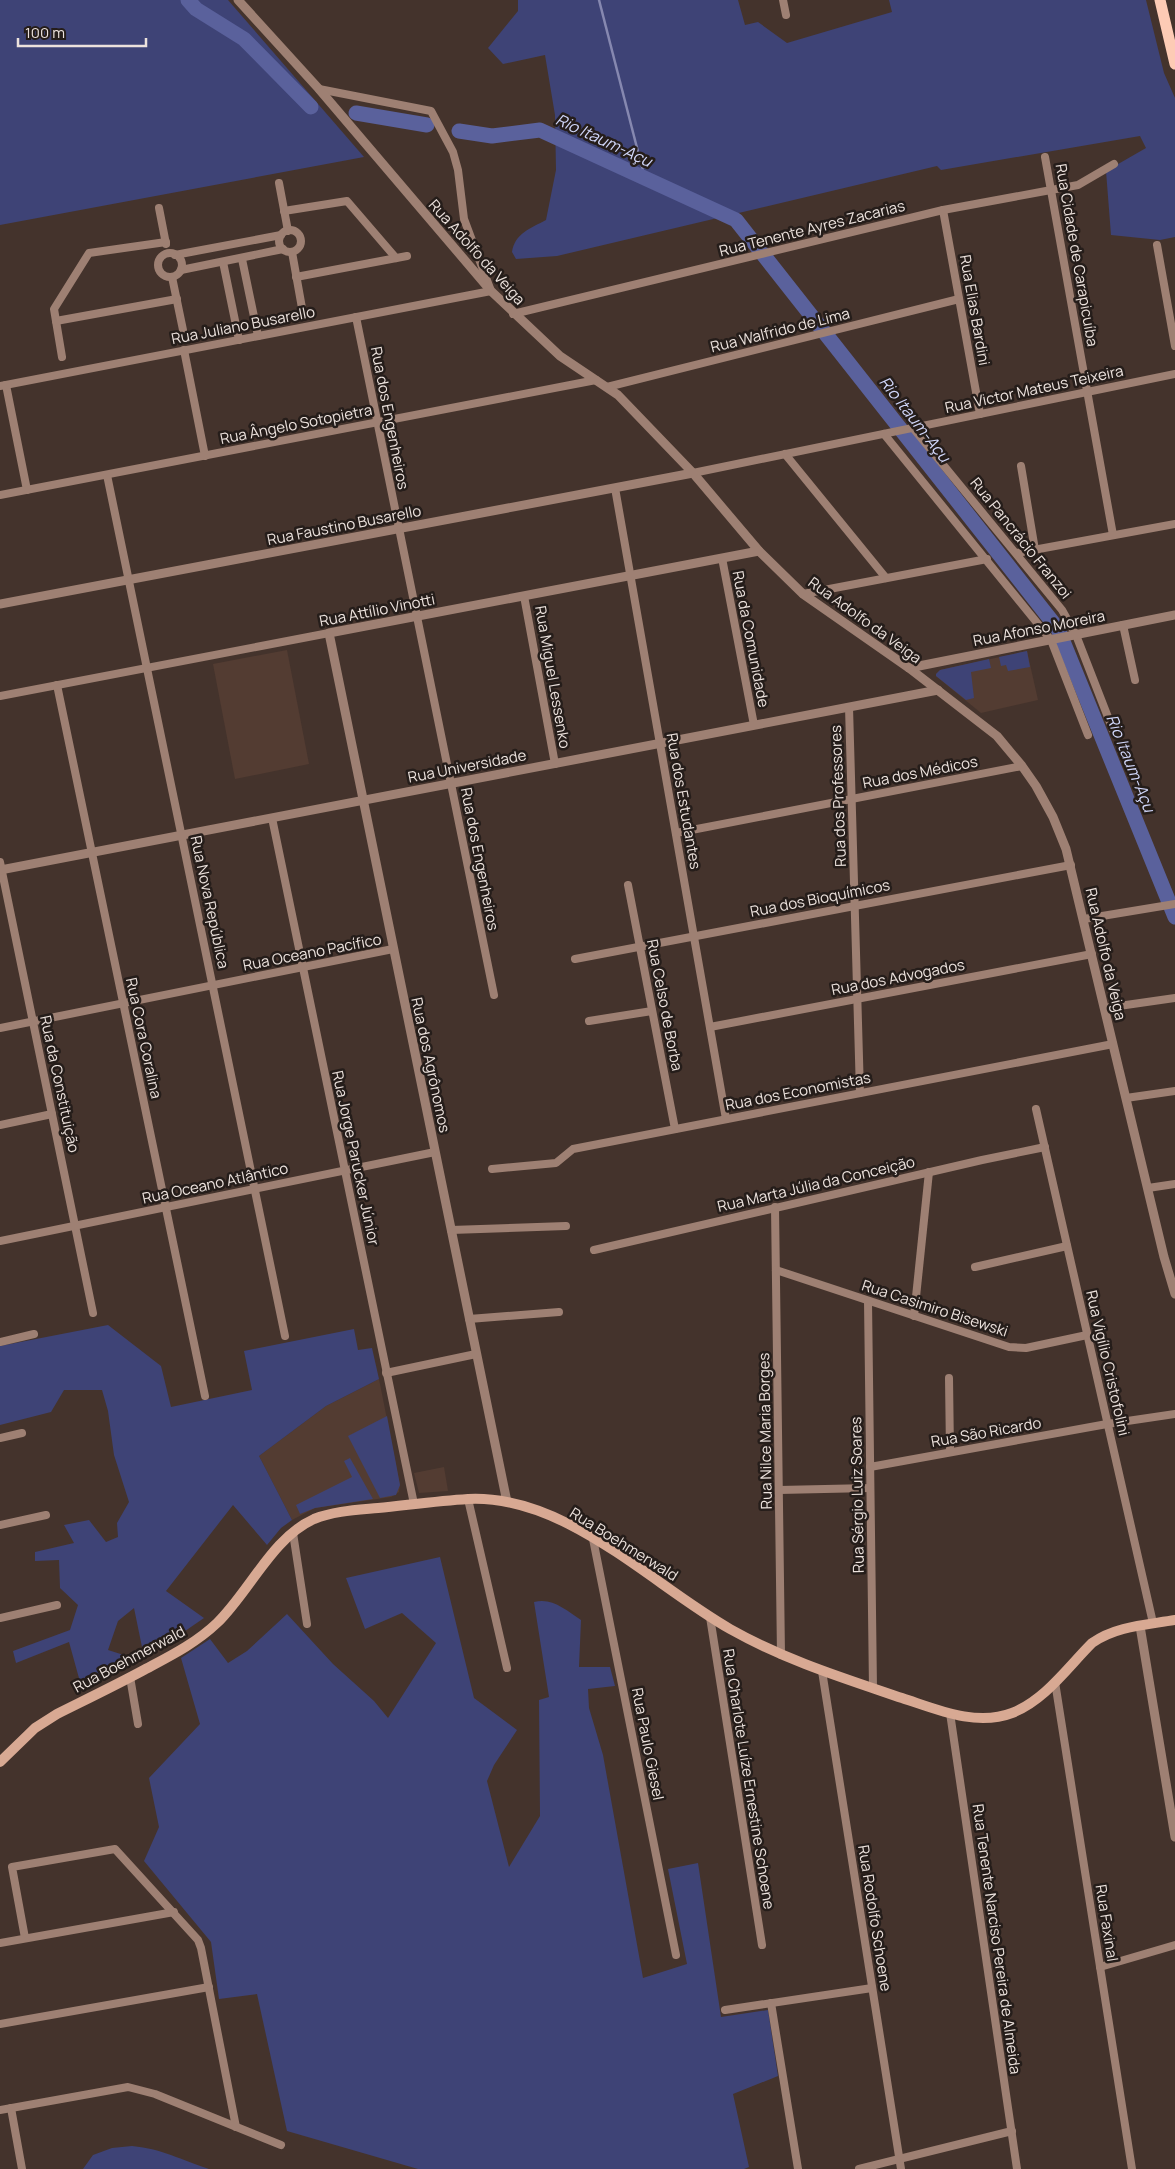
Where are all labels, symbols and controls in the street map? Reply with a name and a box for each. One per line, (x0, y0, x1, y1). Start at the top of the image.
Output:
scale bar (18, 15, 145, 47)
text: 100 m (25, 22, 65, 43)
water label: Rio Itaum-Açu (552, 108, 657, 172)
street label: Rua Cidade de Carapicuíba (1051, 162, 1103, 348)
street label: Rua Adolfo da Veiga (424, 195, 530, 309)
street label: Rua Tenente Ayres Zacarias (717, 195, 907, 261)
street label: Rua Elias Bardini (955, 253, 995, 367)
street label: Rua Juliano Busarello (169, 301, 317, 349)
street label: Rua Walfrido de Lima (708, 303, 852, 357)
street label: Rua dos Engenheiros (366, 345, 414, 491)
street label: Rua Victor Mateus Teixeira (943, 360, 1125, 418)
water label: Rio Itaum-Açu (874, 371, 956, 468)
street label: Rua Ângelo Sotopietra (218, 399, 374, 449)
street label: Rua Pancrácio Franzoi (966, 473, 1076, 603)
street label: Rua Faustino Busarello (265, 500, 423, 550)
street label: Rua da Comunidade (727, 569, 775, 709)
street label: Rua Adolfo da Veiga (804, 572, 926, 668)
street label: Rua Attílio Vinotti (317, 588, 437, 632)
street label: Rua Miguel Lessenko (530, 604, 576, 750)
street label: Rua Afonso Moreira (971, 605, 1107, 651)
water label: Rio Itaum-Açu (1101, 711, 1161, 816)
street label: Rua dos Professores (825, 725, 851, 867)
street label: Rua dos Estudantes (662, 731, 706, 871)
street label: Rua Universidade (406, 744, 528, 788)
street label: Rua dos Médicos (861, 751, 979, 793)
street label: Rua dos Engenheiros (456, 786, 504, 932)
street label: Rua Nova República (186, 834, 234, 970)
street label: Rua dos Bioquímicos (748, 874, 892, 922)
street label: Rua Adolfo da Veiga (1081, 886, 1131, 1022)
street label: Rua Oceano Pacífico (241, 928, 383, 976)
street label: Rua Celso de Borba (642, 937, 688, 1073)
street label: Rua dos Advogados (829, 954, 967, 1000)
street label: Rua Cora Coralina (121, 976, 167, 1100)
street label: Rua dos Agrônomos (406, 995, 456, 1135)
street label: Rua da Constituição (35, 1013, 85, 1155)
street label: Rua dos Economistas (723, 1067, 873, 1115)
street label: Rua Jorge Parucker Júnior (327, 1069, 385, 1248)
street label: Rua Marta Júlia da Conceição (715, 1151, 917, 1217)
street label: Rua Oceano Atlântico (140, 1157, 290, 1209)
street label: Rua Casimiro Bisewski (859, 1274, 1011, 1342)
street label: Rua Vigílio Cristofolini (1081, 1288, 1135, 1438)
street label: Rua Nilce Maria Borges (753, 1352, 777, 1510)
street label: Rua São Ricardo (929, 1412, 1043, 1452)
street label: Rua Sérgio Luiz Soares (845, 1416, 869, 1573)
street label: Rua Boehmerwald (566, 1502, 682, 1586)
street label: Rua Boehmerwald (69, 1621, 189, 1697)
street label: Rua Charlote Luíze Ernestine Schoene (718, 1647, 780, 1911)
street label: Rua Paulo Giesel (627, 1686, 669, 1802)
street label: Rua Tenente Narciso Pereira de Almeida (968, 1803, 1026, 2075)
street label: Rua Rodolfo Schoene (853, 1843, 897, 1993)
street label: Rua Faxinal (1091, 1883, 1123, 1963)

